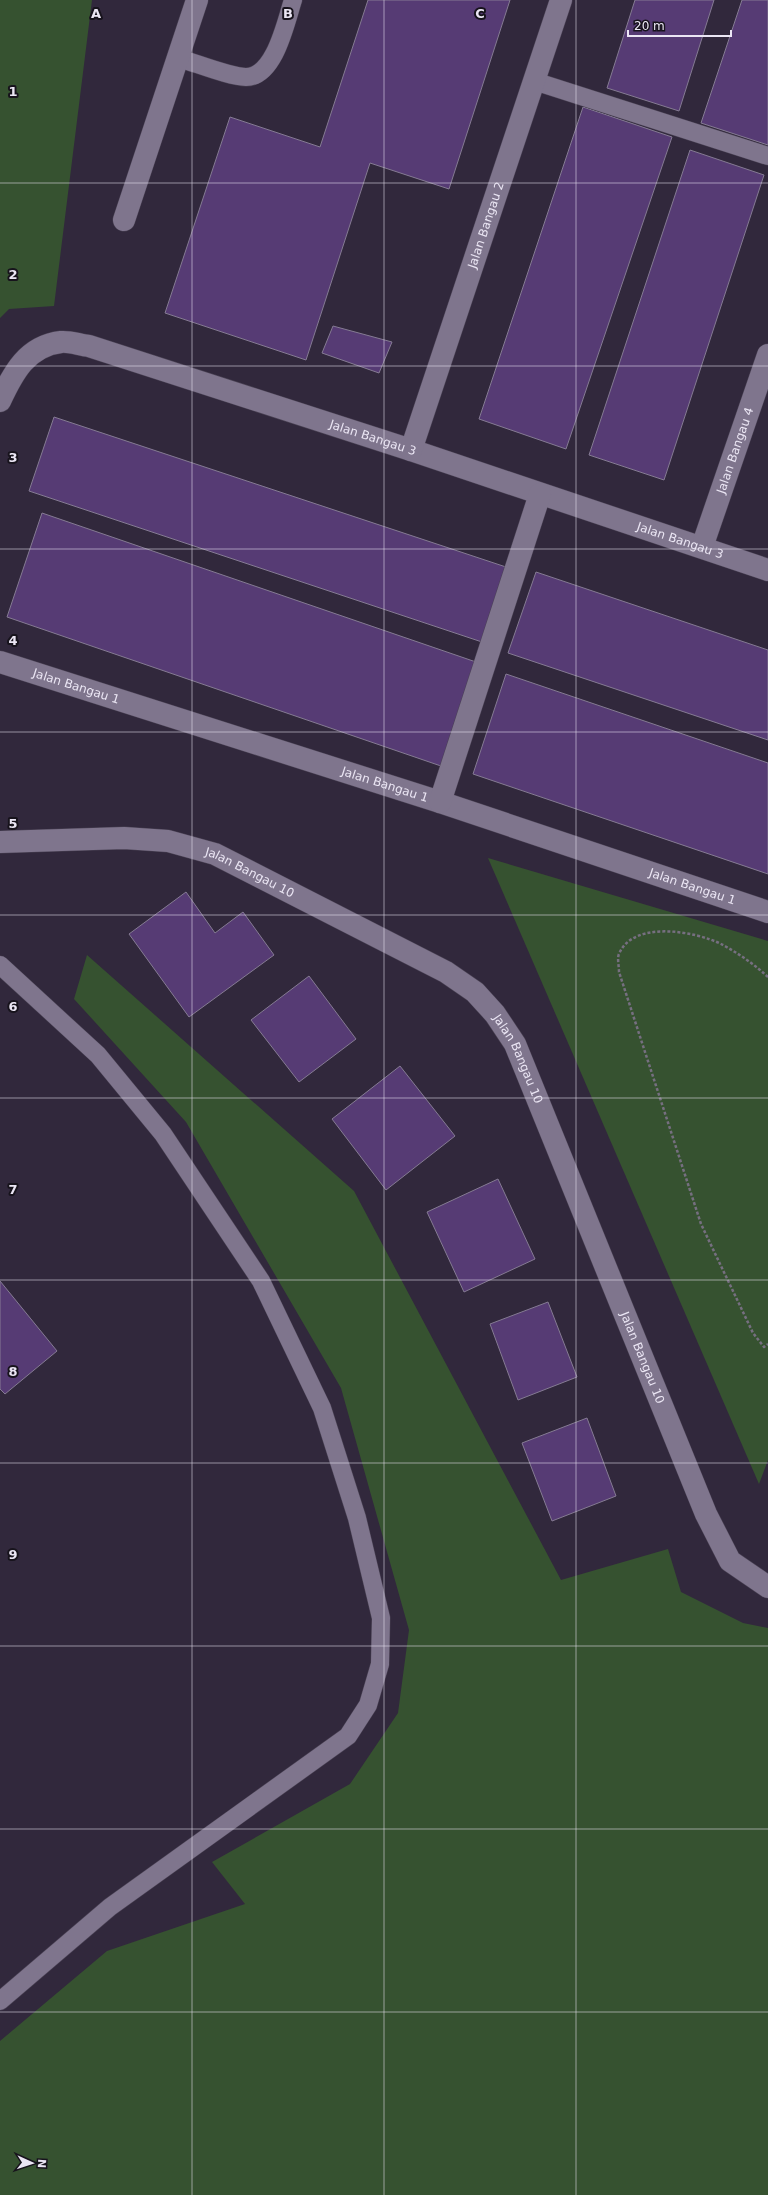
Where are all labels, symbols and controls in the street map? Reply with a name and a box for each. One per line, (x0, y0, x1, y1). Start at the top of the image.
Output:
text: A (91, 6, 101, 21)
text: B (283, 6, 293, 21)
text: C (475, 6, 485, 21)
scale bar (628, 12, 731, 38)
text: 20 m (634, 19, 665, 33)
text: 1 (8, 84, 18, 99)
street label: Jalan Bangau 2 (465, 180, 507, 271)
text: 2 (8, 267, 18, 282)
street label: Jalan Bangau 4 (714, 406, 756, 496)
street label: Jalan Bangau 3 (327, 417, 418, 458)
text: 3 (8, 450, 18, 465)
street label: Jalan Bangau 3 (634, 519, 725, 561)
text: 4 (8, 633, 18, 648)
street label: Jalan Bangau 1 (30, 666, 121, 707)
street label: Jalan Bangau 1 (339, 764, 430, 805)
text: 5 (8, 816, 18, 831)
street label: Jalan Bangau 10 (203, 844, 297, 900)
street label: Jalan Bangau 1 (646, 865, 737, 908)
text: 6 (8, 999, 18, 1014)
street label: Jalan Bangau 10 (490, 1011, 545, 1106)
text: 7 (8, 1182, 18, 1197)
street label: Jalan Bangau 10 (617, 1309, 667, 1406)
text: 8 (8, 1364, 18, 1379)
text: 9 (8, 1547, 18, 1562)
north arrow (12, 2143, 52, 2183)
text: N (35, 2159, 48, 2168)

